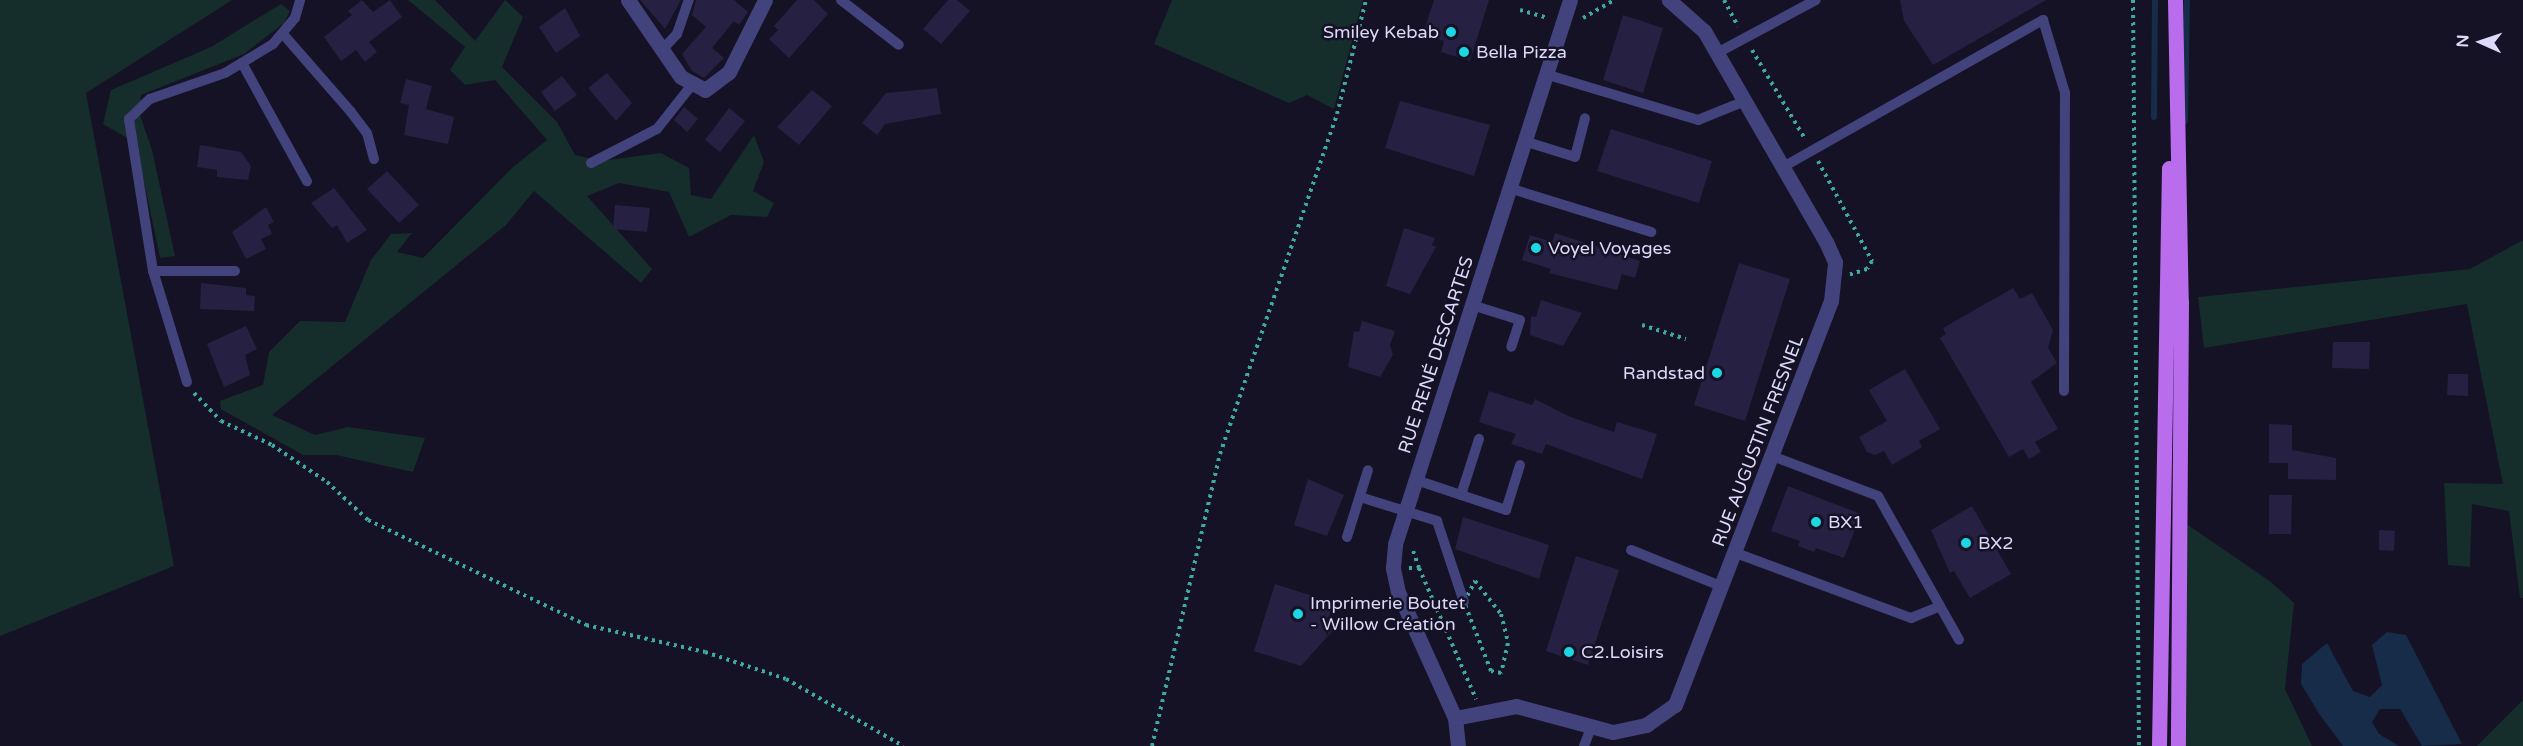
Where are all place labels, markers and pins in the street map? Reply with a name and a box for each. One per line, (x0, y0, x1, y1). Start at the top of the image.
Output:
place label: Smiley Kebab (1323, 21, 1439, 43)
marker: Smiley Kebab (1444, 25, 1458, 39)
place label: Bella Pizza (1476, 41, 1567, 63)
marker: Bella Pizza (1457, 45, 1471, 59)
place label: Voyel Voyages (1548, 237, 1671, 259)
marker: Voyel Voyages (1529, 241, 1543, 255)
place label: Randstad (1623, 362, 1705, 384)
marker: Randstad (1710, 366, 1724, 380)
place label: BX1 (1828, 511, 1864, 533)
marker: BX1 (1809, 515, 1823, 529)
place label: BX2 (1978, 532, 2014, 554)
marker: BX2 (1959, 536, 1973, 550)
place label: Imprimerie Boutet - Willow Création (1310, 593, 1465, 636)
marker: Imprimerie Boutet - Willow Création (1291, 607, 1305, 621)
place label: C2.Loisirs (1581, 641, 1664, 663)
marker: C2.Loisirs (1562, 645, 1576, 659)

